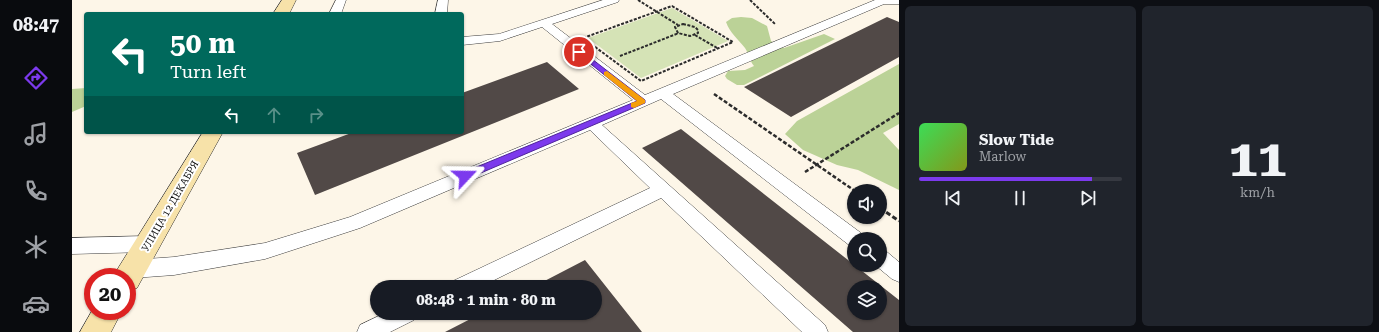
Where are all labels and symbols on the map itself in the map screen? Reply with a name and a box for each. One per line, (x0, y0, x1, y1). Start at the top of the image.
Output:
pin (562, 35, 596, 69)
position arrow (444, 155, 486, 197)
street label: УЛИЦА 12 ДЕКАБРЯ (140, 159, 200, 253)
speed limit sign: 20 (84, 268, 136, 320)

